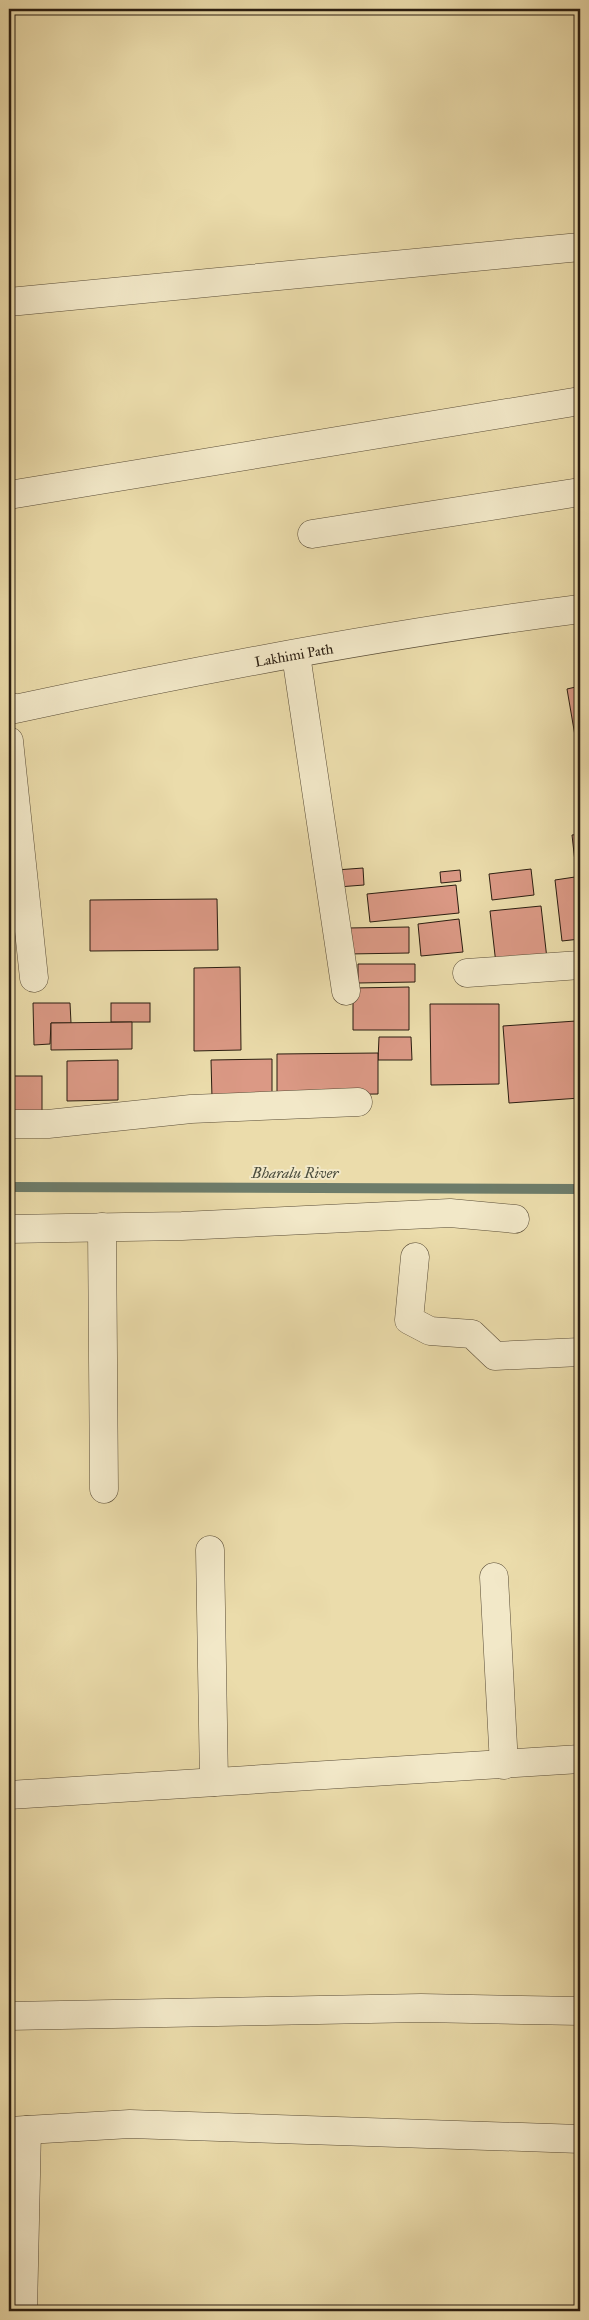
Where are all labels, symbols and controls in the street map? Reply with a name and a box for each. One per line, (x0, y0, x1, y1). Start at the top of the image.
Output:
street label: Lakhimi Path (254, 640, 335, 671)
water label: Bharalu River (251, 1164, 339, 1182)

